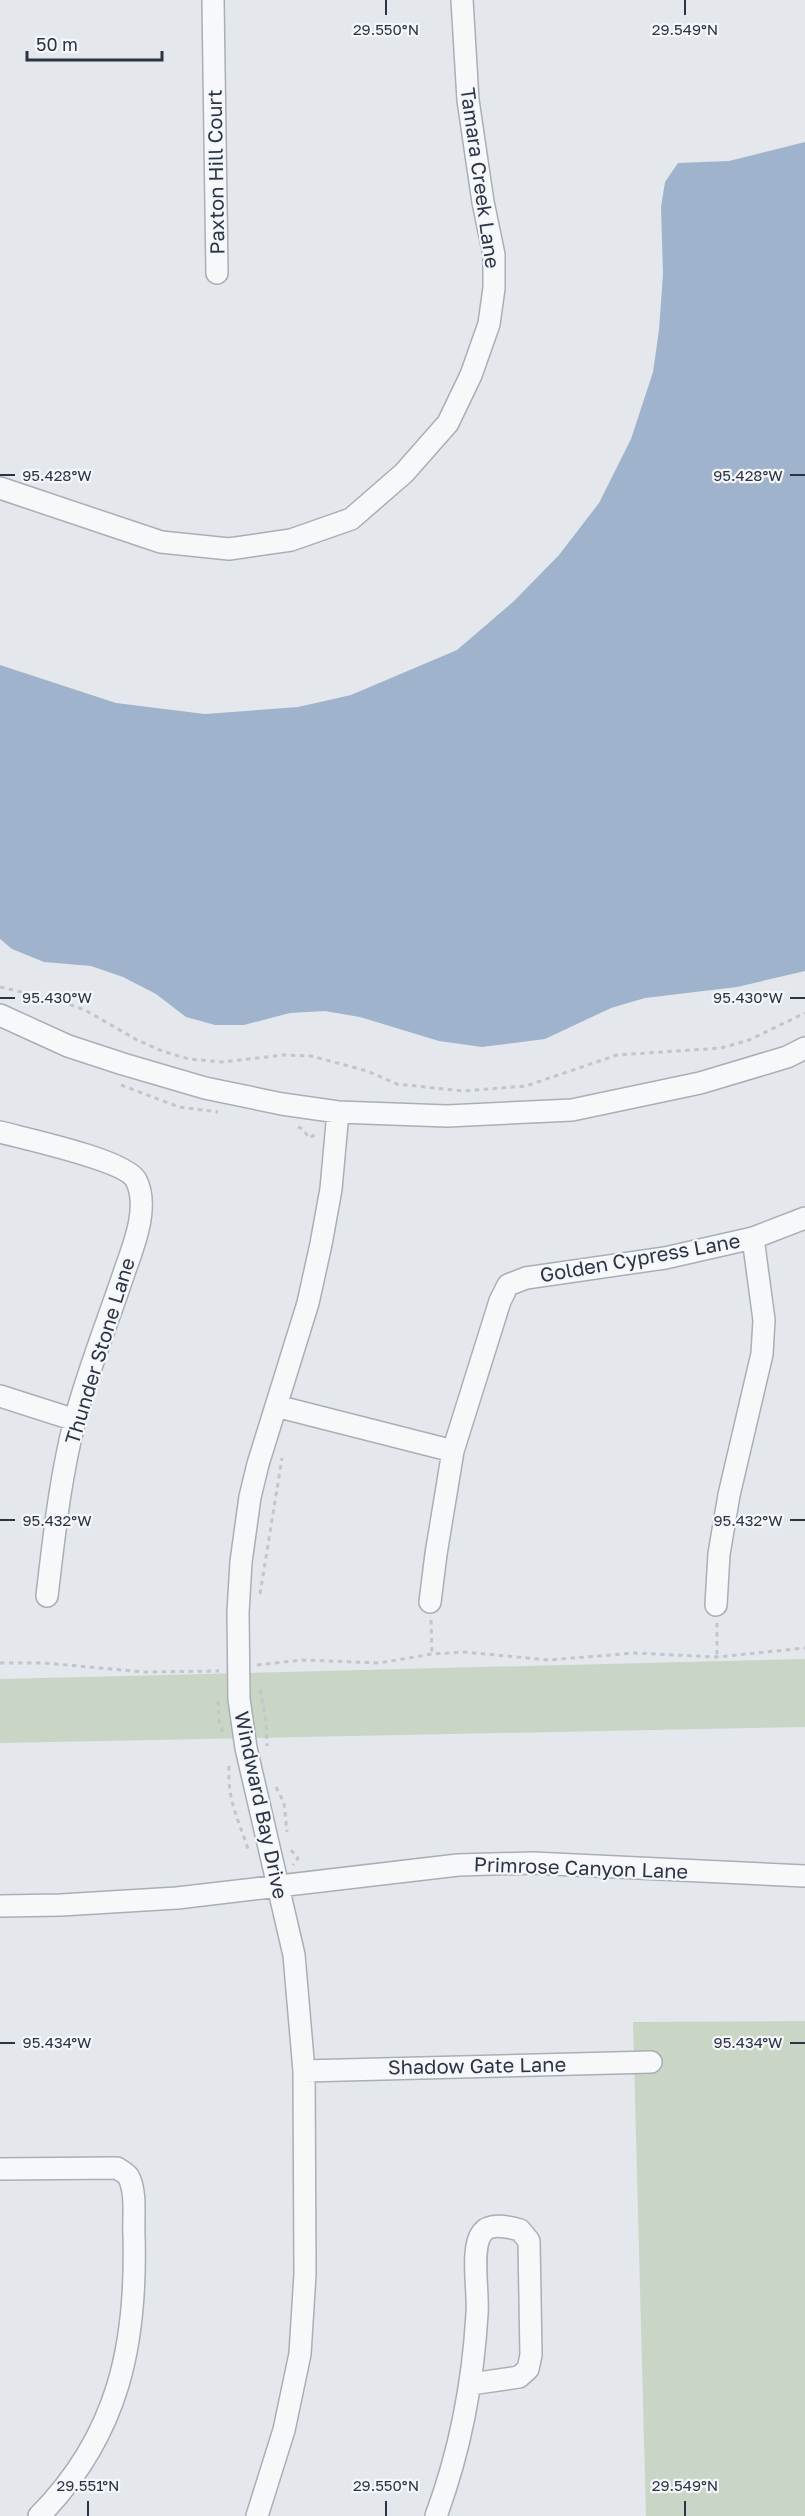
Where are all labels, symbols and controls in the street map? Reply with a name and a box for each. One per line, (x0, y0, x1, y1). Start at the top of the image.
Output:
text: 29.550°N (353, 20, 419, 38)
text: 29.549°N (652, 20, 718, 38)
scale bar (27, 24, 162, 62)
text: 50 m (36, 33, 78, 55)
street label: Tamara Creek Lane (456, 86, 506, 270)
street label: Paxton Hill Court (202, 89, 228, 255)
text: 95.428°W (22, 466, 92, 484)
text: 95.428°W (713, 466, 783, 484)
text: 95.430°W (22, 988, 92, 1006)
text: 95.430°W (713, 988, 783, 1006)
street label: Golden Cypress Lane (538, 1228, 742, 1286)
street label: Thunder Stone Lane (59, 1254, 139, 1447)
text: 95.432°W (22, 1511, 92, 1529)
text: 95.432°W (713, 1511, 783, 1529)
street label: Windward Bay Drive (230, 1709, 294, 1901)
street label: Primrose Canyon Lane (473, 1851, 689, 1883)
text: 95.434°W (23, 2033, 91, 2051)
text: 95.434°W (714, 2033, 782, 2051)
street label: Shadow Gate Lane (388, 2051, 566, 2079)
text: 29.551°N (56, 2476, 120, 2494)
text: 29.550°N (353, 2476, 419, 2494)
text: 29.549°N (652, 2476, 718, 2494)

